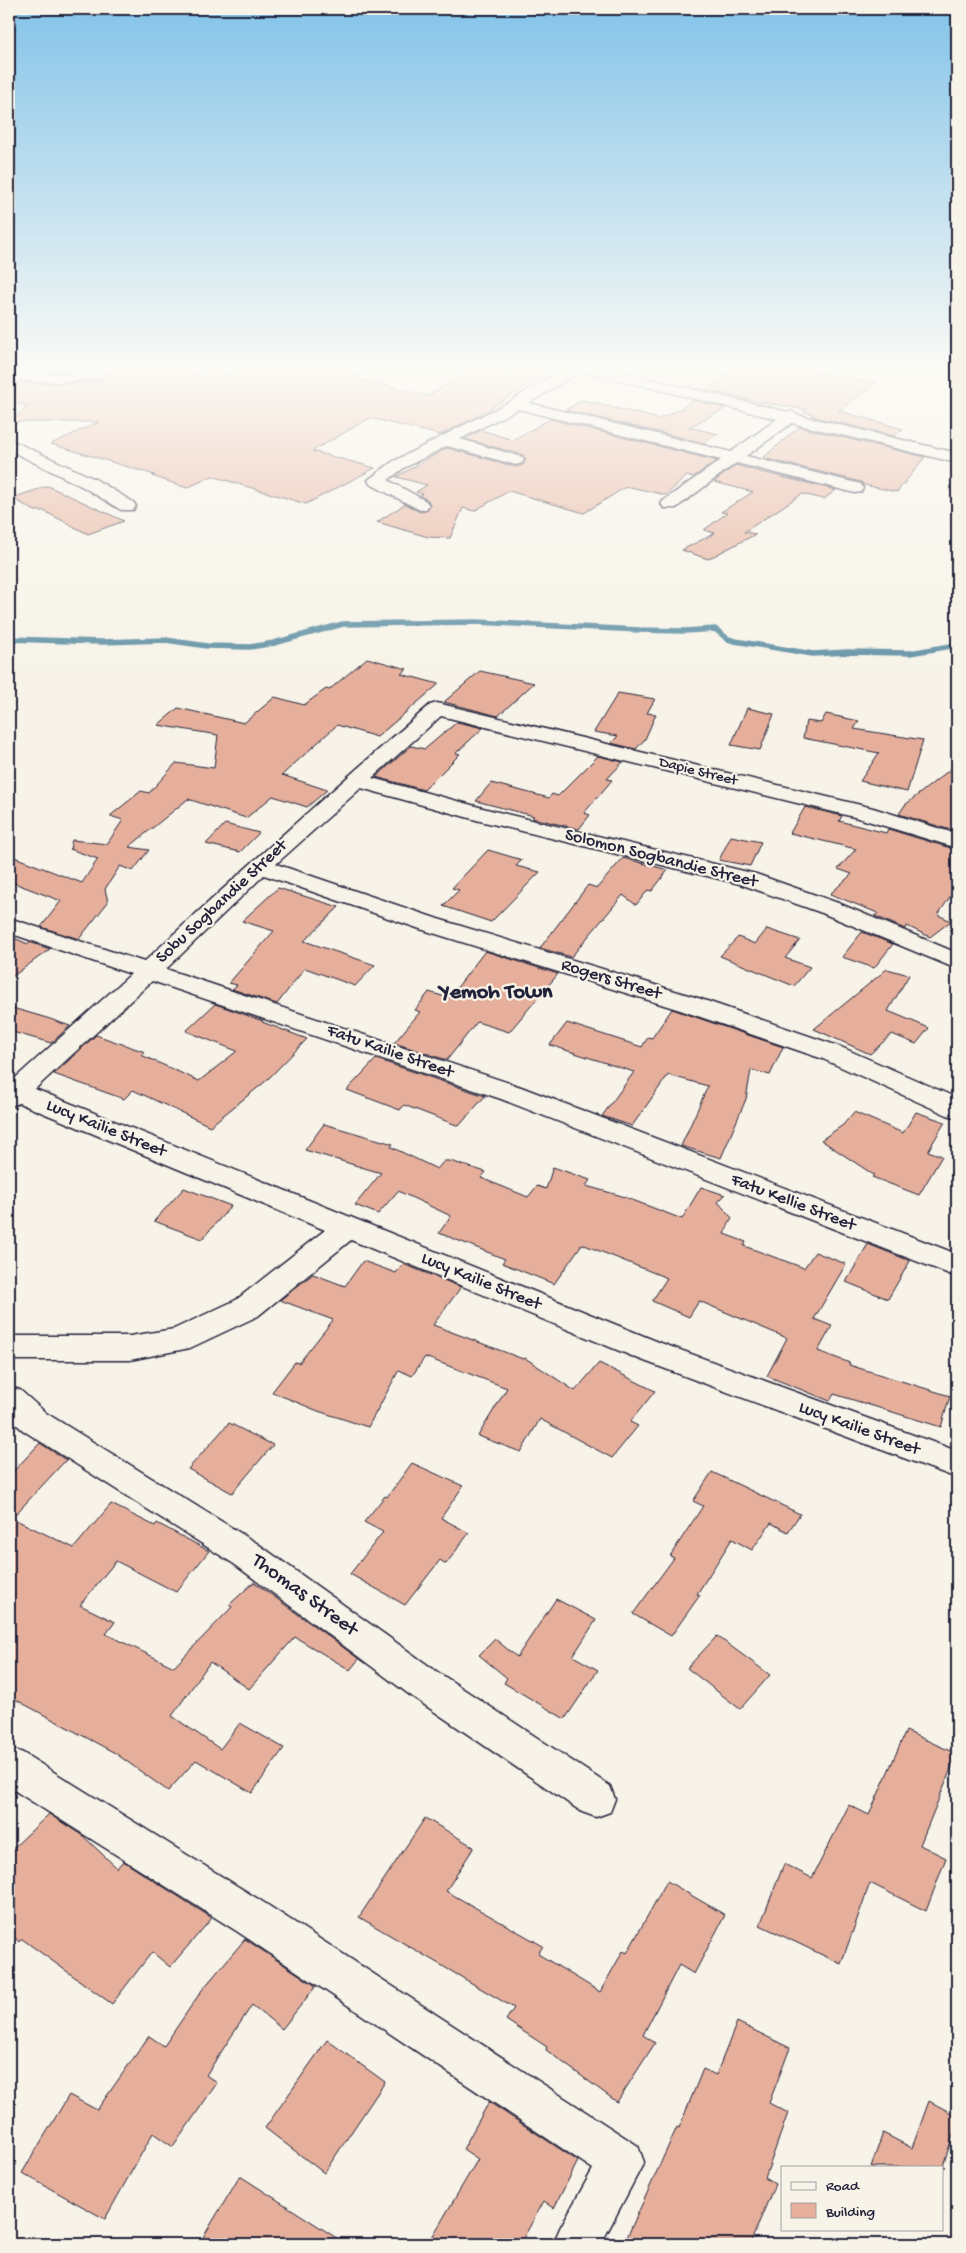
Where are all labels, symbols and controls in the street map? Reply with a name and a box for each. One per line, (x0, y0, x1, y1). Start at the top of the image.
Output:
street label: Dapie Street (656, 753, 741, 791)
street label: Solomon Sogbandie Street (562, 825, 761, 894)
street label: Sobu Sogbandie Street (152, 835, 293, 968)
street label: Rogers Street (558, 955, 665, 1006)
district label: Yemoh Town (436, 980, 553, 1006)
street label: Fatu Kailie Street (323, 1020, 458, 1084)
street label: Lucy Kailie Street (43, 1095, 171, 1163)
street label: Fatu Kellie Street (727, 1169, 860, 1237)
street label: Lucy Kailie Street (418, 1248, 546, 1316)
street label: Lucy Kailie Street (795, 1397, 924, 1461)
street label: Thomas Street (245, 1548, 364, 1644)
legend (781, 2166, 944, 2230)
text: Road (826, 2178, 860, 2196)
text: Building (825, 2204, 875, 2222)

